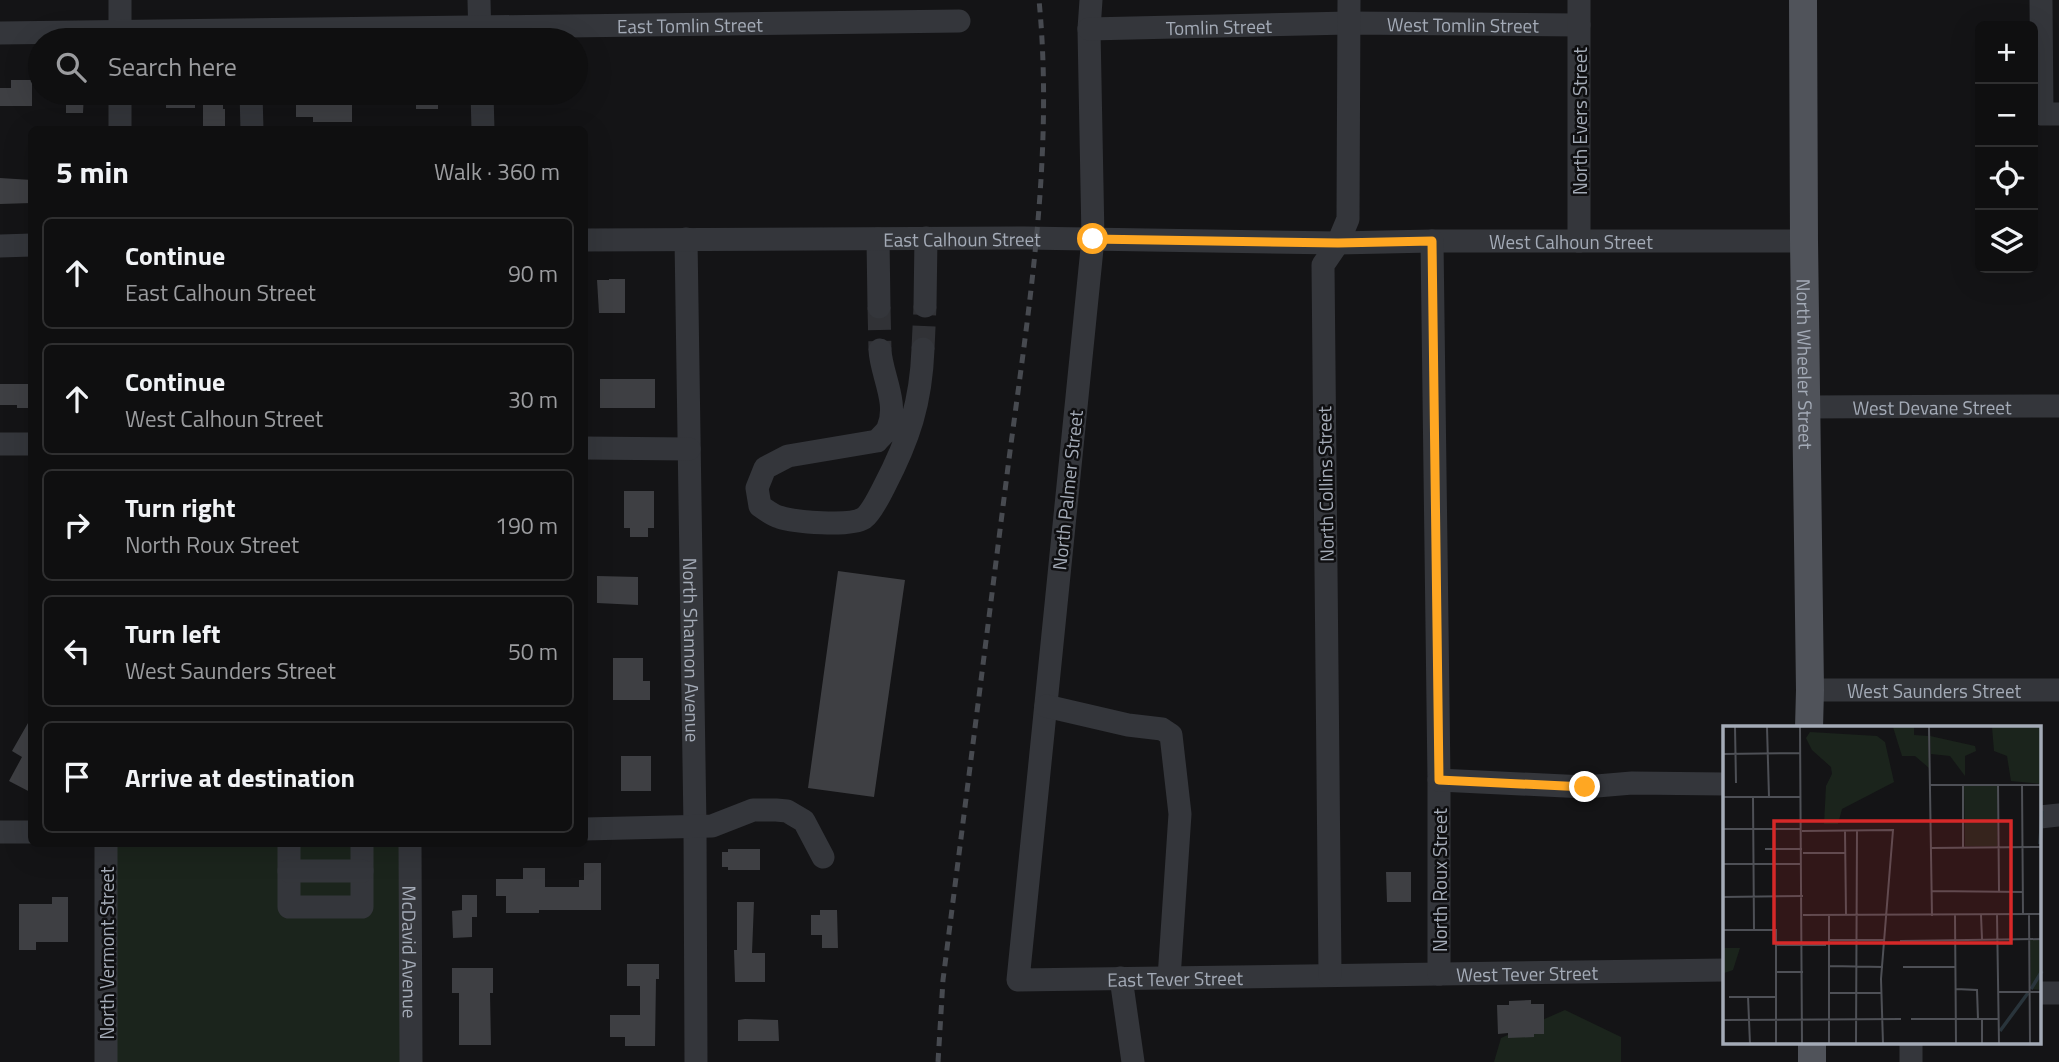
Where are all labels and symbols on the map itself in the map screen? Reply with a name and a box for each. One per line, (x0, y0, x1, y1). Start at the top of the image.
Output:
street label: East Tomlin Street (617, 9, 763, 40)
street label: West Tomlin Street (1387, 9, 1539, 39)
street label: Tomlin Street (1166, 10, 1273, 42)
street label: North Evers Street (1565, 47, 1594, 195)
street label: East Calhoun Street (883, 223, 1041, 253)
route start (1077, 223, 1108, 254)
street label: West Calhoun Street (1489, 227, 1653, 256)
street label: North Wheeler Street (1790, 279, 1821, 450)
street label: West Devane Street (1852, 392, 2012, 421)
street label: North Collins Street (1309, 406, 1341, 562)
street label: North Palmer Street (1044, 408, 1090, 571)
street label: North Shannon Avenue (676, 557, 708, 743)
street label: West Saunders Street (1847, 676, 2021, 705)
inset map (1723, 726, 2042, 1044)
route end (1569, 771, 1600, 802)
street label: North Roux Street (1425, 808, 1454, 952)
street label: North Vermont Street (92, 866, 121, 1039)
street label: McDavid Avenue (396, 885, 425, 1019)
street label: West Tever Street (1456, 957, 1599, 988)
street label: East Tever Street (1107, 962, 1244, 993)

